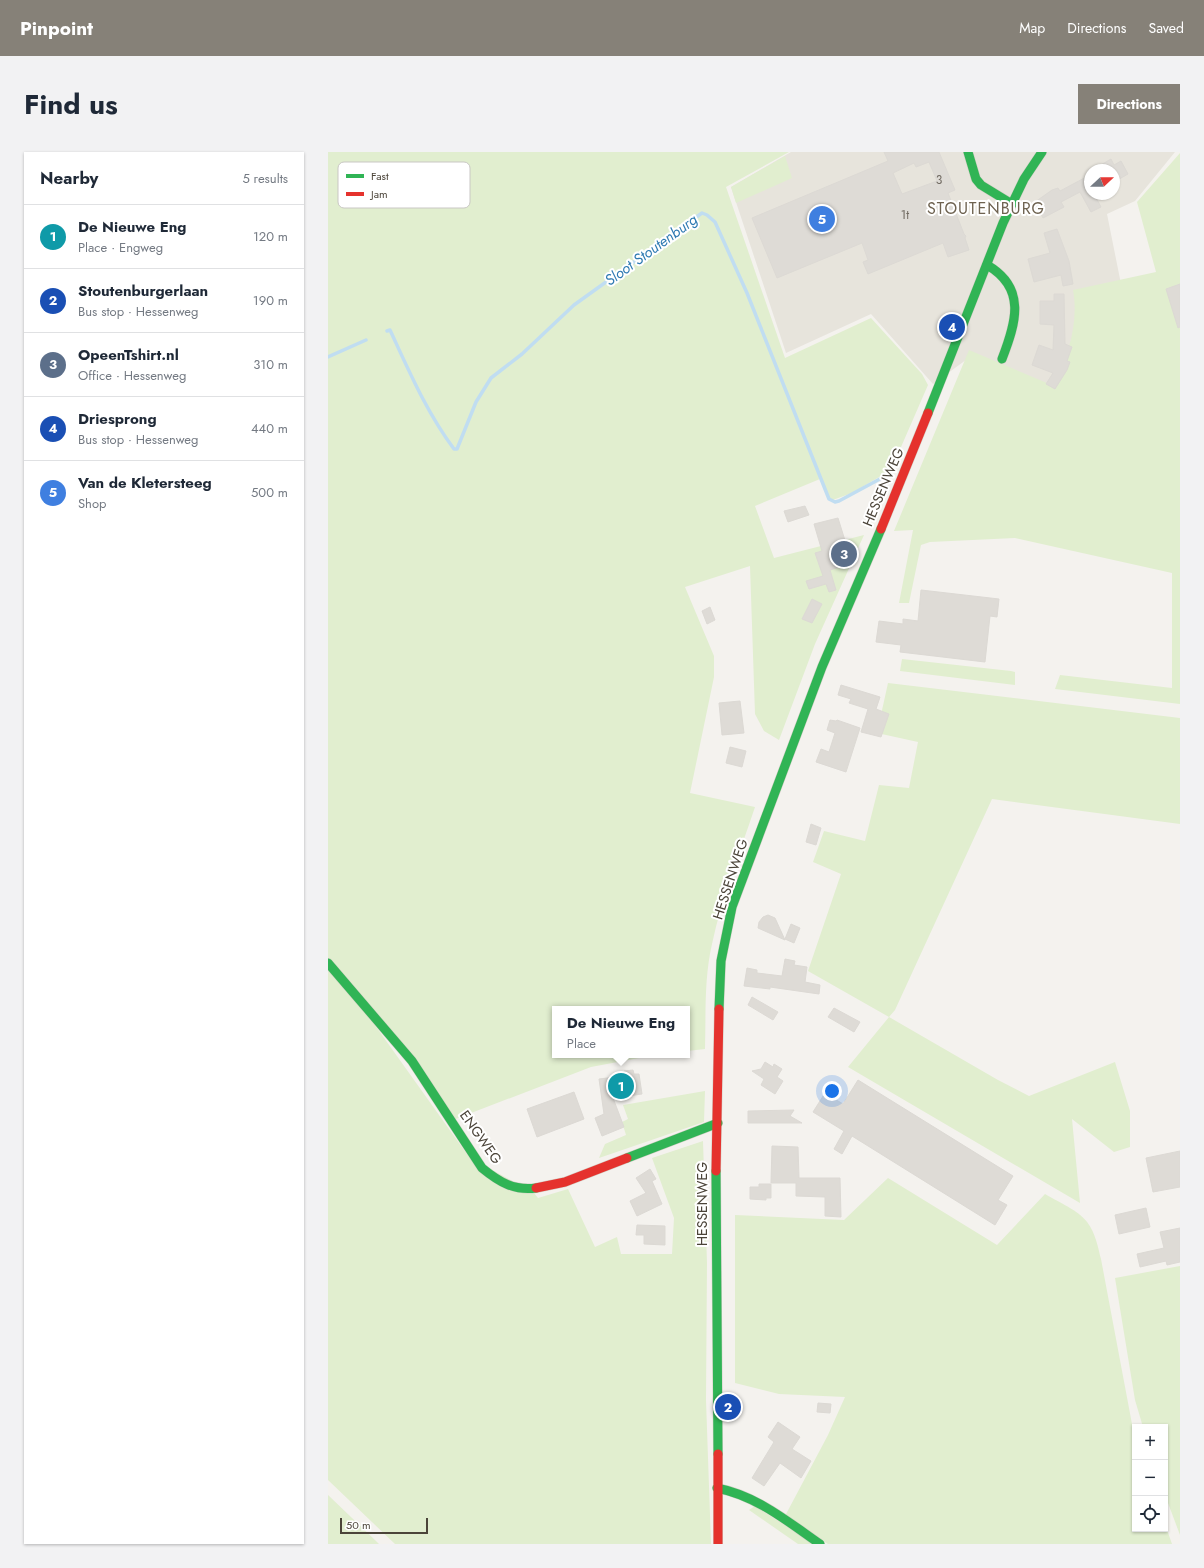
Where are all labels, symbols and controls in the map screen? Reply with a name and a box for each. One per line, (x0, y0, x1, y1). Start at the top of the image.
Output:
text: Pinpoint (20, 15, 93, 42)
text: Map (1019, 18, 1045, 38)
text: Directions (1067, 18, 1127, 38)
text: Saved (1149, 18, 1184, 38)
text: Find us (24, 84, 118, 125)
button: Directions (1078, 84, 1180, 124)
legend (338, 162, 470, 208)
north arrow (1084, 164, 1120, 200)
text: Nearby (40, 166, 98, 190)
text: Fast (371, 168, 389, 184)
text: 5 results (242, 169, 288, 188)
house number: 3 (936, 171, 943, 189)
text: Jam (369, 186, 388, 202)
district label: STOUTENBURG (927, 197, 1045, 220)
pin: 5 (809, 204, 835, 234)
house number: 1t (901, 206, 909, 224)
water label: Sloot Stoutenburg (600, 208, 702, 291)
text: De Nieuwe Eng (78, 216, 186, 238)
text: 1 (50, 227, 56, 246)
text: 120 m (253, 227, 288, 246)
text: Place · Engweg (78, 238, 163, 257)
text: Stoutenburgerlaan (78, 280, 208, 302)
text: 2 (49, 291, 57, 310)
text: 190 m (253, 291, 288, 310)
text: Bus stop · Hessenweg (78, 302, 198, 321)
pin: 4 (939, 312, 965, 342)
text: OpeenTshirt.nl (78, 344, 179, 366)
text: 3 (49, 355, 57, 374)
text: 310 m (253, 355, 288, 374)
text: Office · Hessenweg (78, 366, 186, 385)
text: Driesprong (78, 408, 157, 430)
text: 4 (48, 419, 58, 438)
text: 440 m (251, 419, 288, 438)
text: Bus stop · Hessenweg (78, 430, 198, 449)
street label: HESSENWEG (857, 444, 909, 530)
text: Van de Kletersteeg (78, 472, 212, 494)
text: 5 (49, 483, 57, 502)
text: 500 m (251, 483, 288, 502)
text: Shop (78, 494, 106, 513)
pin: 3 (831, 539, 857, 569)
street label: HESSENWEG (708, 836, 753, 922)
popup (552, 1006, 690, 1058)
text: De Nieuwe Eng (567, 1012, 675, 1034)
text: Place (567, 1034, 596, 1053)
pin: 1 (608, 1071, 634, 1101)
your location (822, 1081, 842, 1101)
street label: ENGWEG (455, 1106, 507, 1168)
street label: HESSENWEG (692, 1162, 712, 1246)
pin: 2 (715, 1392, 741, 1422)
map controls (1132, 1424, 1168, 1532)
button: + (1132, 1424, 1168, 1460)
button: − (1132, 1460, 1168, 1496)
button: locate (1132, 1496, 1168, 1532)
scale bar (340, 1516, 428, 1535)
text: 50 m (346, 1517, 371, 1533)

